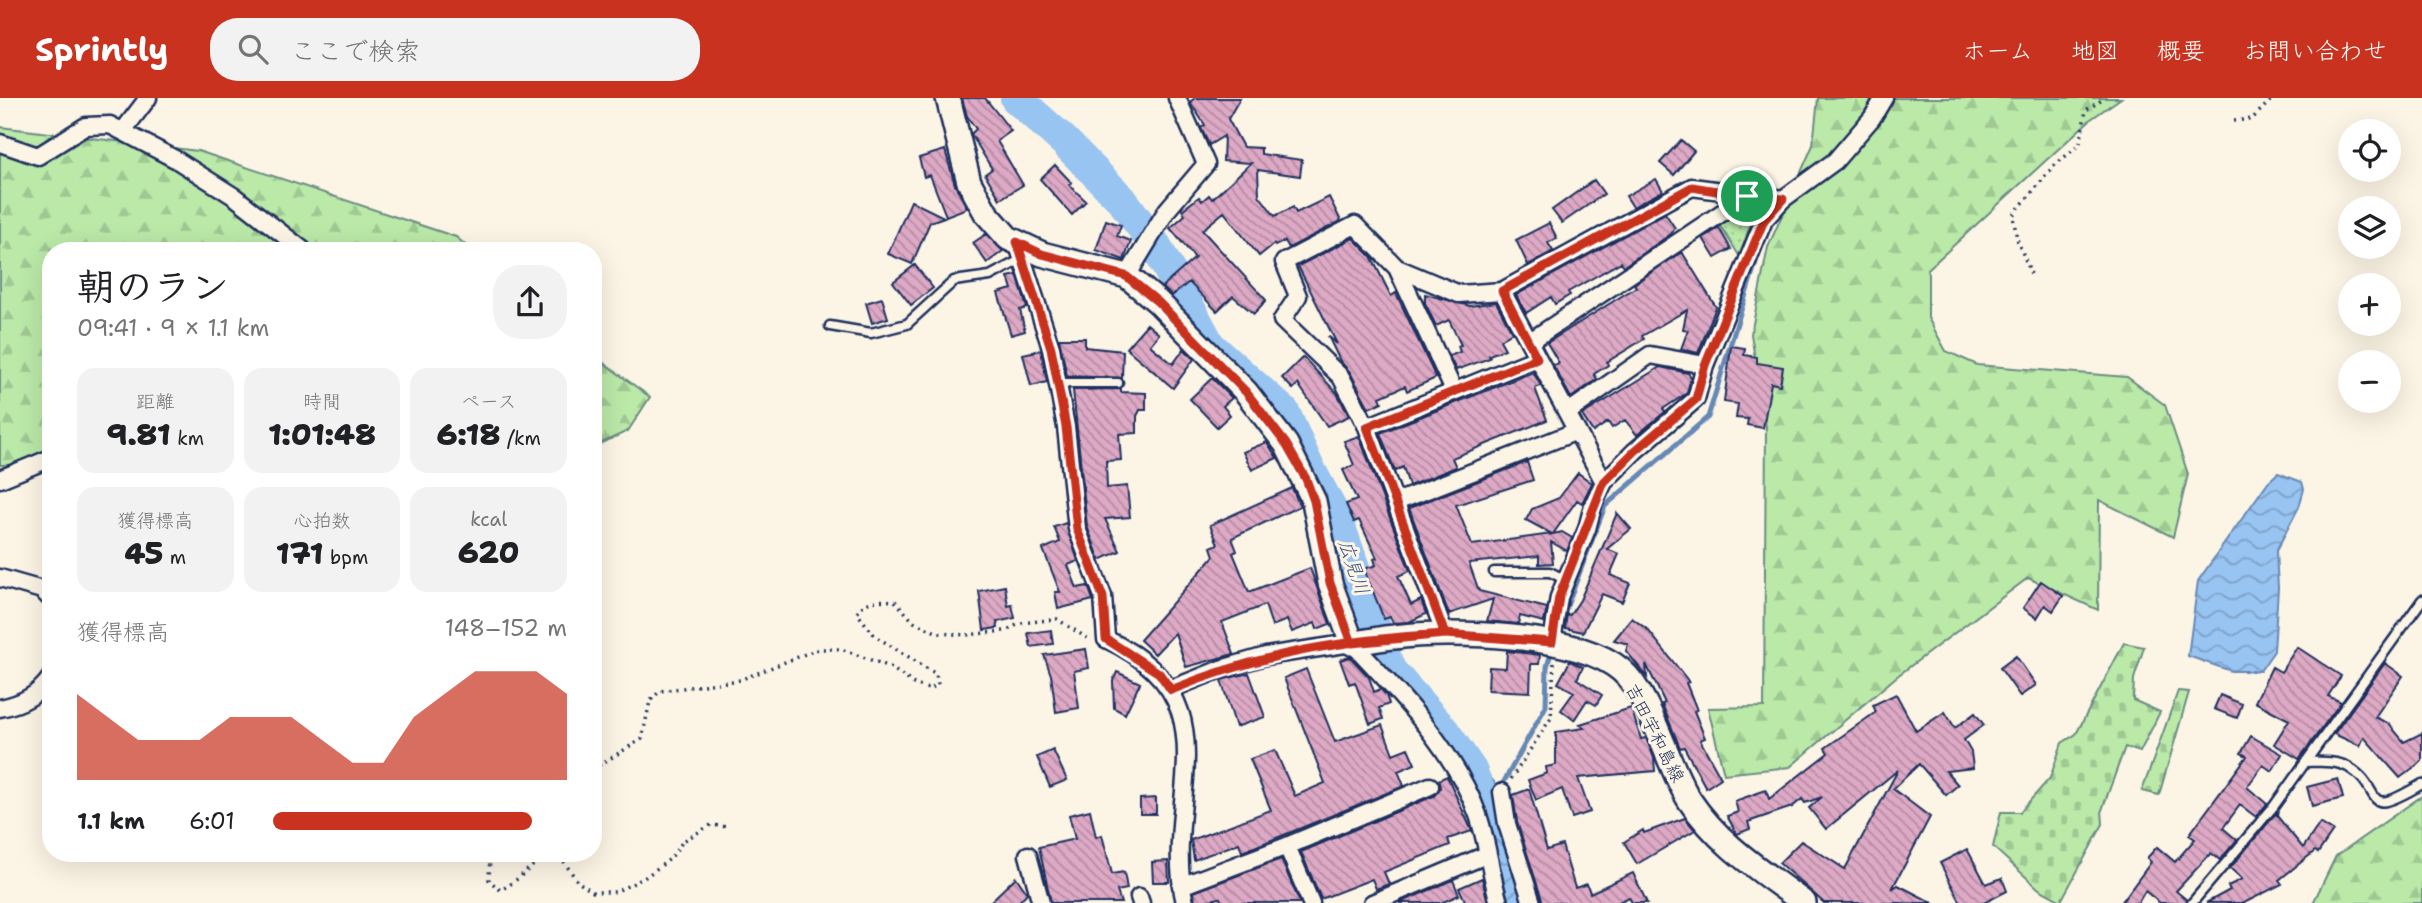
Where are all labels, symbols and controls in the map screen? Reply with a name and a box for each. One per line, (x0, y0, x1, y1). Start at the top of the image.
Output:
search box (210, 18, 700, 81)
text: Sprintly (35, 27, 168, 72)
icon: search (234, 30, 272, 68)
text: ここで検索 (290, 33, 420, 68)
text: ホーム (1962, 35, 2033, 67)
text: 地図 (2071, 35, 2119, 67)
text: 概要 (2157, 35, 2205, 67)
text: お問い合わせ (2243, 35, 2387, 67)
map controls (2338, 119, 2401, 413)
button: locate (2338, 119, 2401, 182)
pin (1717, 166, 1777, 226)
icon: arrive (1728, 177, 1766, 215)
button: layers (2338, 196, 2401, 259)
text: 朝のラン (77, 261, 229, 312)
button: share (493, 265, 567, 339)
button: + (2338, 273, 2401, 336)
text: 09:41 · 9 × 1.1 km (77, 313, 269, 343)
button: − (2338, 350, 2401, 413)
text: 距離 (136, 389, 174, 414)
text: 時間 (303, 389, 341, 414)
text: ペース (461, 389, 517, 414)
text: 9.81 (107, 414, 171, 455)
text: 1:01:48 (268, 414, 376, 455)
text: 6:18 (436, 414, 500, 455)
text: km (171, 426, 204, 451)
text: /km (500, 426, 541, 451)
text: kcal (470, 507, 507, 532)
text: 獲得標高 (117, 508, 193, 533)
text: 心拍数 (293, 508, 351, 533)
text: 620 (458, 532, 520, 573)
text: 45 (124, 533, 163, 574)
text: 171 (276, 533, 324, 574)
water label: 広見川 (1333, 536, 1375, 598)
text: m (163, 545, 186, 570)
text: bpm (324, 545, 368, 570)
text: 148–152 m (445, 613, 567, 643)
text: 獲得標高 (77, 617, 169, 647)
street label: 吉田宇和島線 (1620, 679, 1690, 787)
text: 1.1 km (77, 806, 145, 836)
text: 6:01 (189, 806, 235, 836)

